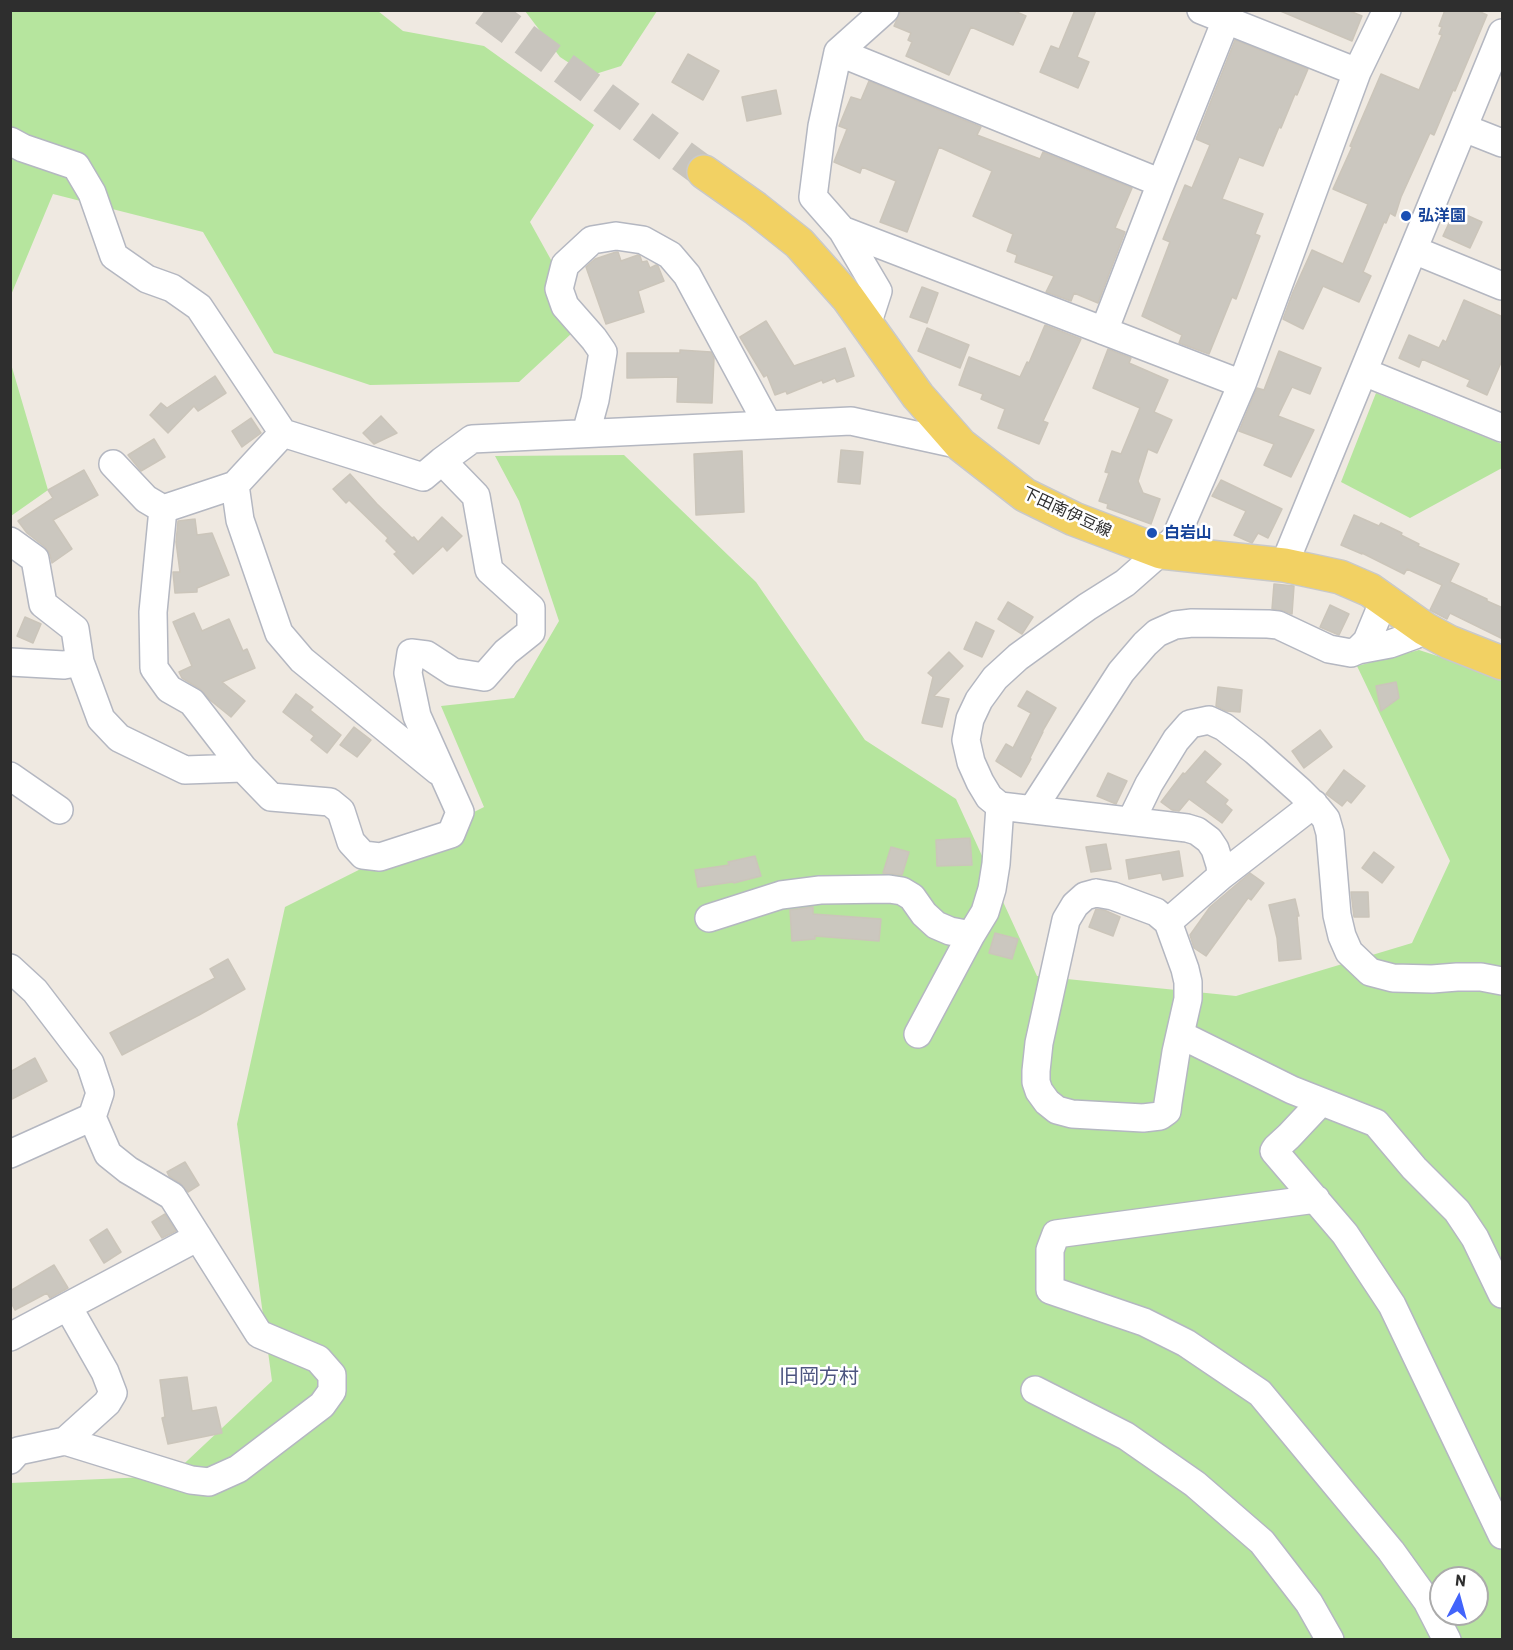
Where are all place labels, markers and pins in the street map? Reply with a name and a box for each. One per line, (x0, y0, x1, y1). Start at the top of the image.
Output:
place label: 弘洋園 (1418, 206, 1466, 226)
marker: 弘洋園 (1399, 209, 1413, 223)
place label: 白岩山 (1164, 523, 1212, 543)
marker: 白岩山 (1145, 526, 1159, 540)

